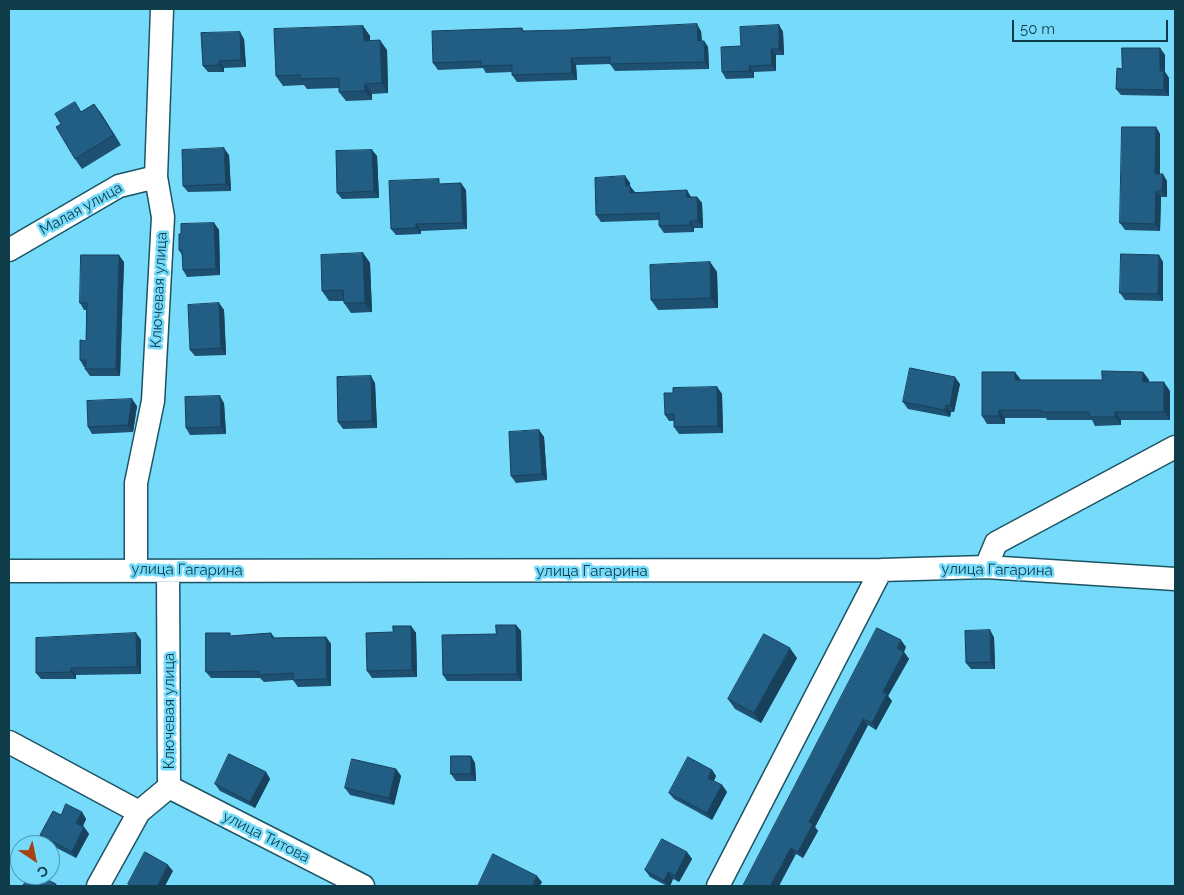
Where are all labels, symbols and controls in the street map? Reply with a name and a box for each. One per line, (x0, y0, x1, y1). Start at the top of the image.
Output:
scale bar (1014, 10, 1170, 42)
text: 50 m (1020, 20, 1055, 38)
street label: Малая улица (36, 179, 126, 239)
street label: Ключевая улица (147, 231, 171, 349)
street label: улица Гагарина (131, 560, 243, 580)
street label: улица Гагарина (941, 560, 1053, 580)
street label: улица Гагарина (536, 562, 648, 580)
street label: Ключевая улица (160, 653, 178, 769)
street label: улица Титова (219, 807, 313, 867)
north arrow (10, 835, 60, 885)
text: С (34, 862, 51, 881)

